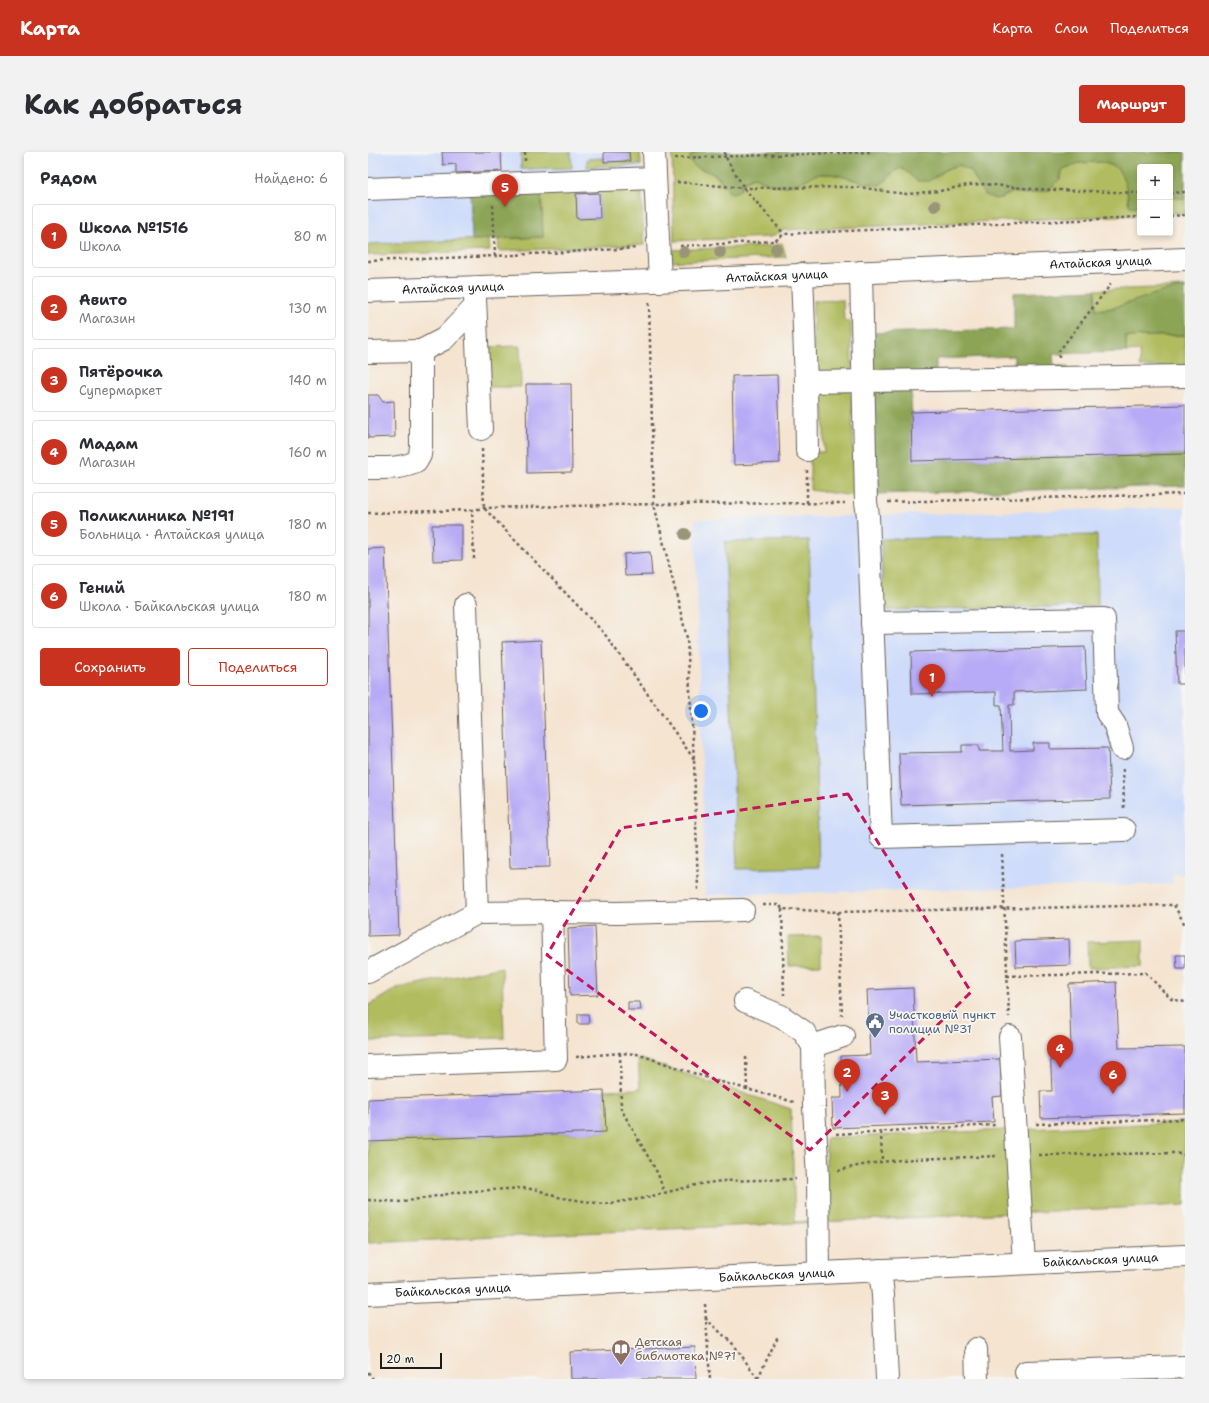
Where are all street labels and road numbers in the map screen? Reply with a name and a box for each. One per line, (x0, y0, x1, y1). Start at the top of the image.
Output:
street label: Алтайская улица (1049, 252, 1152, 273)
street label: Алтайская улица (725, 266, 829, 286)
street label: Алтайская улица (402, 278, 505, 298)
street label: Байкальская улица (1042, 1249, 1159, 1271)
street label: Байкальская улица (718, 1264, 835, 1286)
street label: Байкальская улица (395, 1279, 512, 1301)

